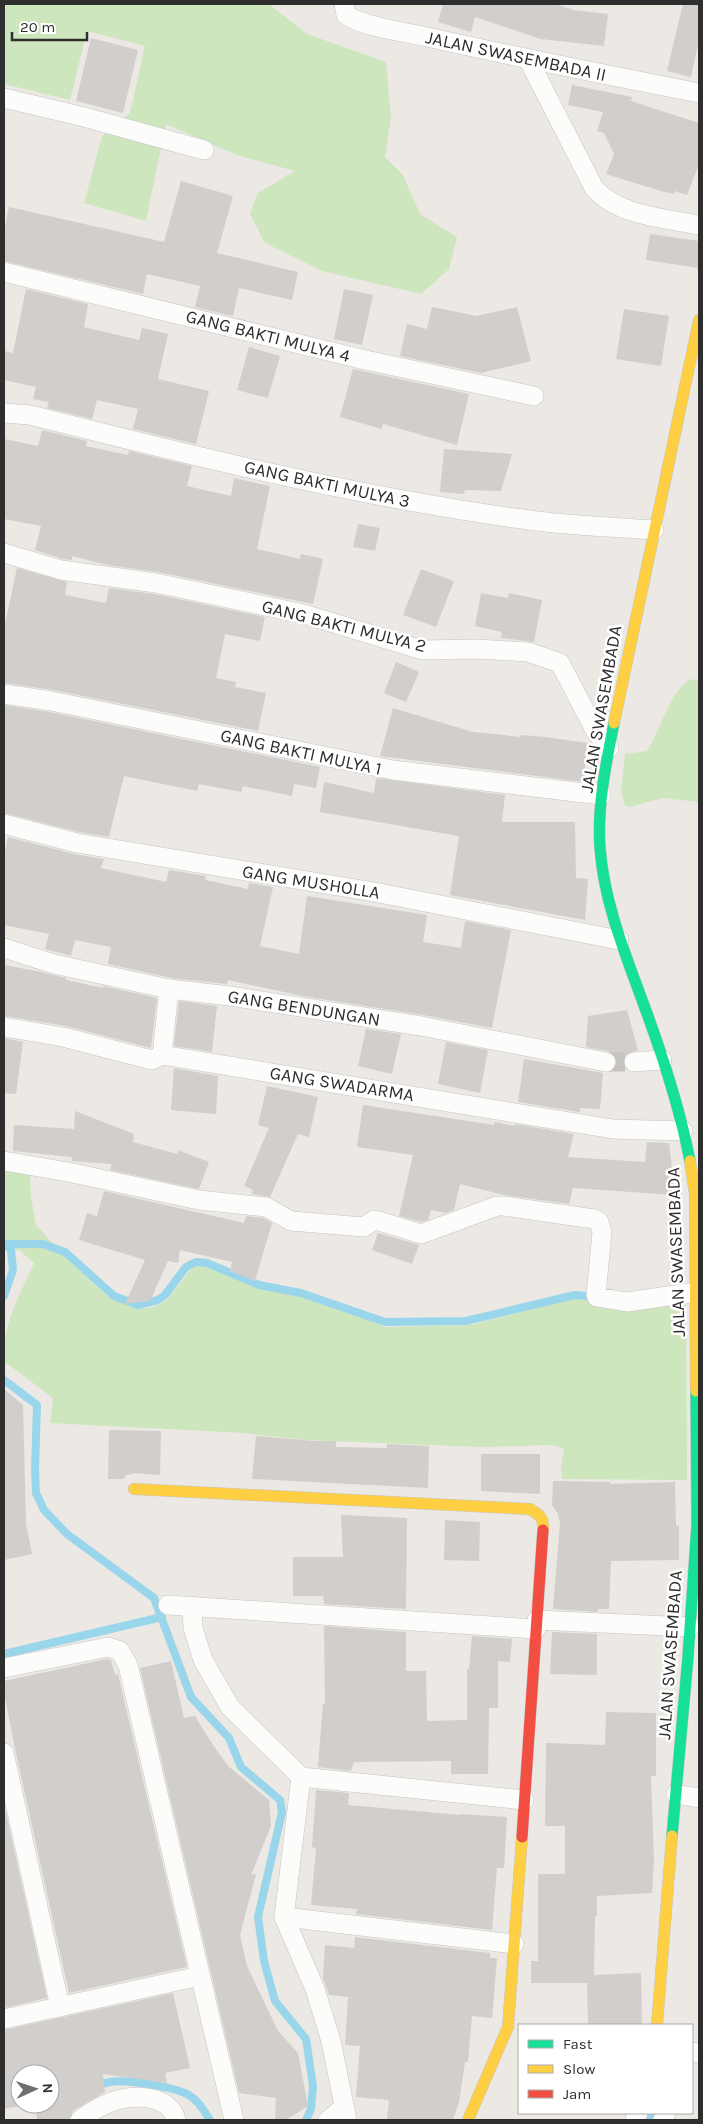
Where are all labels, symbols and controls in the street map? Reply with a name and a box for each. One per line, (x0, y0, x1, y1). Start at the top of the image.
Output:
scale bar (12, 10, 88, 42)
text: 20 m (20, 18, 55, 36)
street label: JALAN SWASEMBADA II (424, 26, 608, 86)
street label: GANG BAKTI MULYA 4 (184, 305, 352, 367)
street label: GANG BAKTI MULYA 3 (242, 456, 412, 512)
street label: GANG BAKTI MULYA 2 (259, 595, 429, 657)
street label: JALAN SWASEMBADA (575, 624, 627, 794)
street label: GANG BAKTI MULYA 1 (218, 724, 384, 780)
street label: GANG MUSHOLLA (241, 860, 381, 904)
street label: GANG BENDUNGAN (226, 985, 382, 1031)
street label: GANG SWADARMA (268, 1062, 416, 1106)
street label: JALAN SWASEMBADA (662, 1167, 690, 1337)
street label: JALAN SWASEMBADA (653, 1570, 687, 1740)
legend (518, 2024, 693, 2114)
text: Fast (563, 2035, 593, 2053)
text: Slow (563, 2060, 595, 2078)
north arrow (10, 2064, 60, 2114)
text: N (39, 2083, 56, 2094)
text: Jam (563, 2085, 591, 2103)

